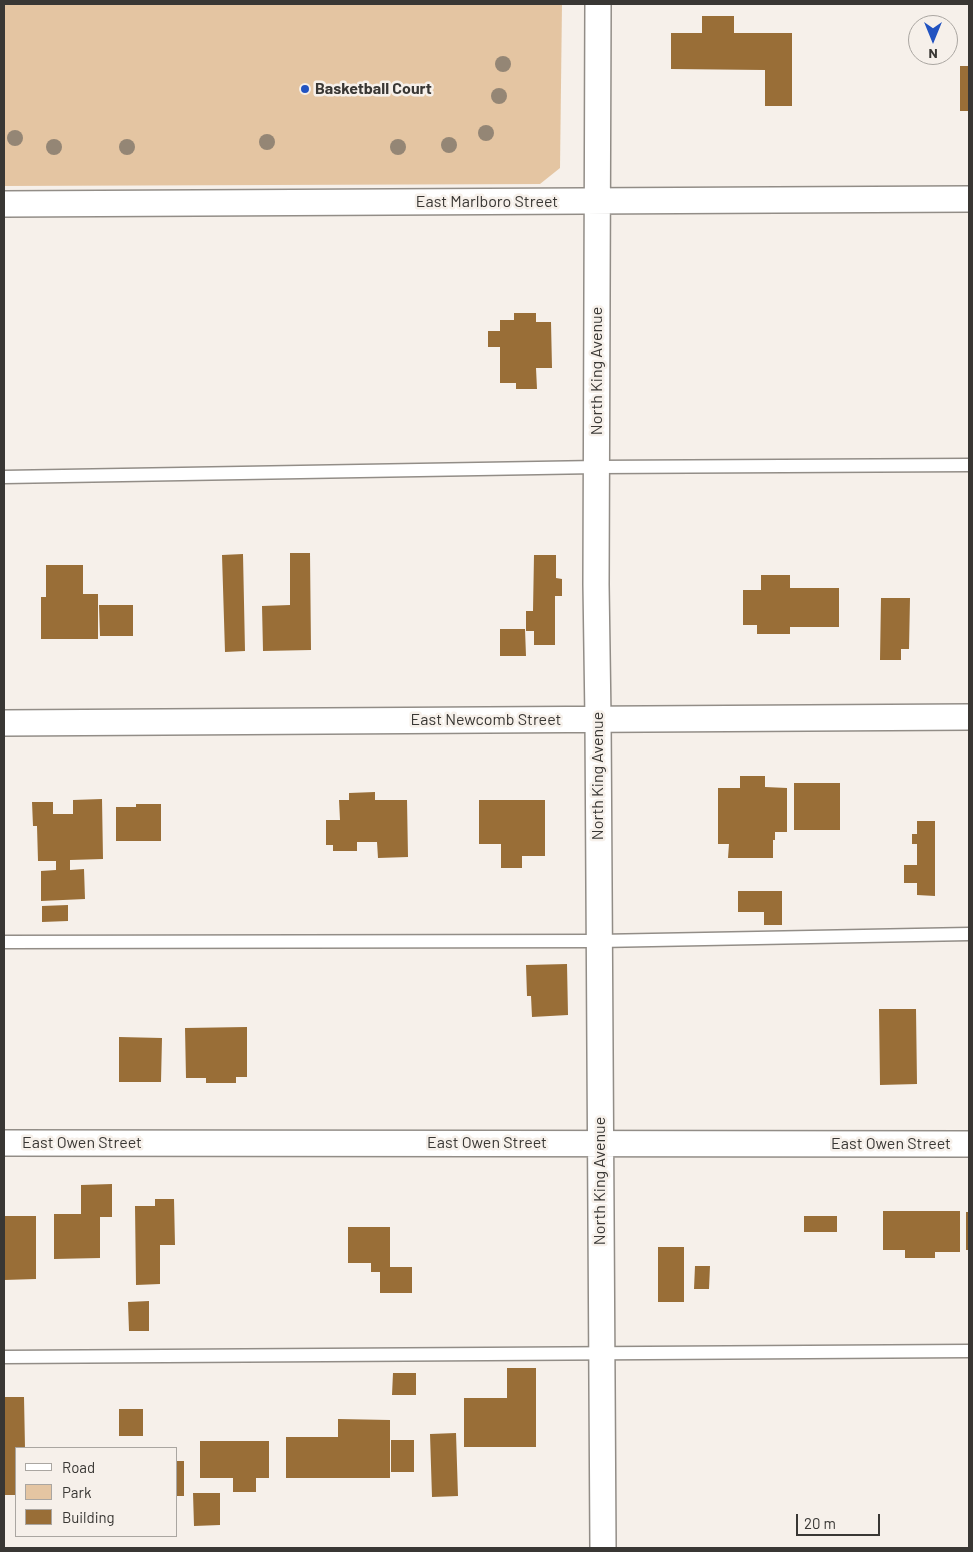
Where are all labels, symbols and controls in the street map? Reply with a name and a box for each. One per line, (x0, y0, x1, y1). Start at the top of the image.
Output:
north arrow (908, 15, 958, 65)
text: N (928, 46, 938, 63)
place label: Basketball Court (315, 79, 432, 99)
marker: Basketball Court (299, 83, 311, 95)
street label: East Marlboro Street (416, 192, 558, 212)
street label: North King Avenue (587, 307, 607, 435)
street label: East Newcomb Street (411, 710, 561, 730)
street label: North King Avenue (588, 712, 608, 840)
street label: North King Avenue (590, 1117, 610, 1245)
street label: East Owen Street (22, 1133, 142, 1153)
street label: East Owen Street (427, 1133, 547, 1153)
street label: East Owen Street (831, 1134, 951, 1154)
legend (15, 1447, 178, 1537)
text: Road (62, 1458, 95, 1476)
text: Park (62, 1483, 91, 1501)
scale bar (798, 1504, 882, 1536)
text: Building (62, 1508, 115, 1526)
text: 20 m (804, 1514, 836, 1532)

